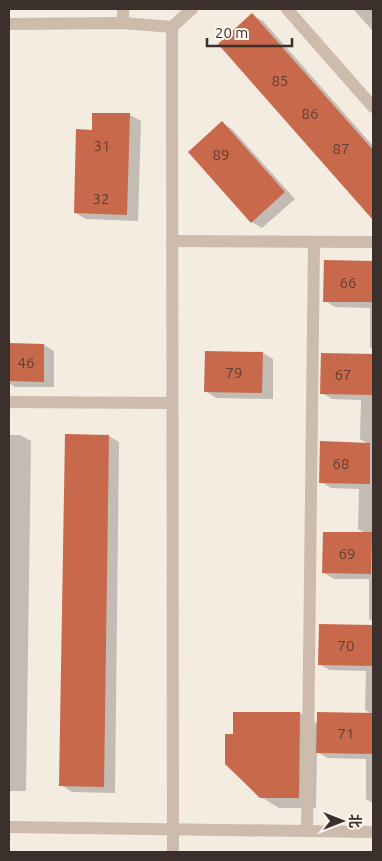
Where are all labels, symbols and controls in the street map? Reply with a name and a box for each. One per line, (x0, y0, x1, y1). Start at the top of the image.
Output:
scale bar (207, 15, 292, 47)
text: 20 m (215, 24, 248, 41)
house number: 85 (272, 72, 288, 89)
house number: 86 (302, 105, 318, 122)
house number: 31 (94, 137, 110, 154)
house number: 87 (333, 140, 349, 157)
house number: 89 (213, 146, 229, 163)
house number: 32 (93, 190, 109, 207)
house number: 66 (340, 274, 356, 291)
house number: 46 (18, 354, 34, 371)
house number: 79 (226, 364, 242, 381)
house number: 67 (335, 366, 351, 383)
house number: 68 (333, 455, 349, 472)
house number: 69 (339, 545, 355, 562)
house number: 70 (338, 637, 354, 654)
house number: 71 (338, 725, 354, 742)
north arrow (317, 796, 367, 846)
text: 北 (347, 814, 363, 828)

